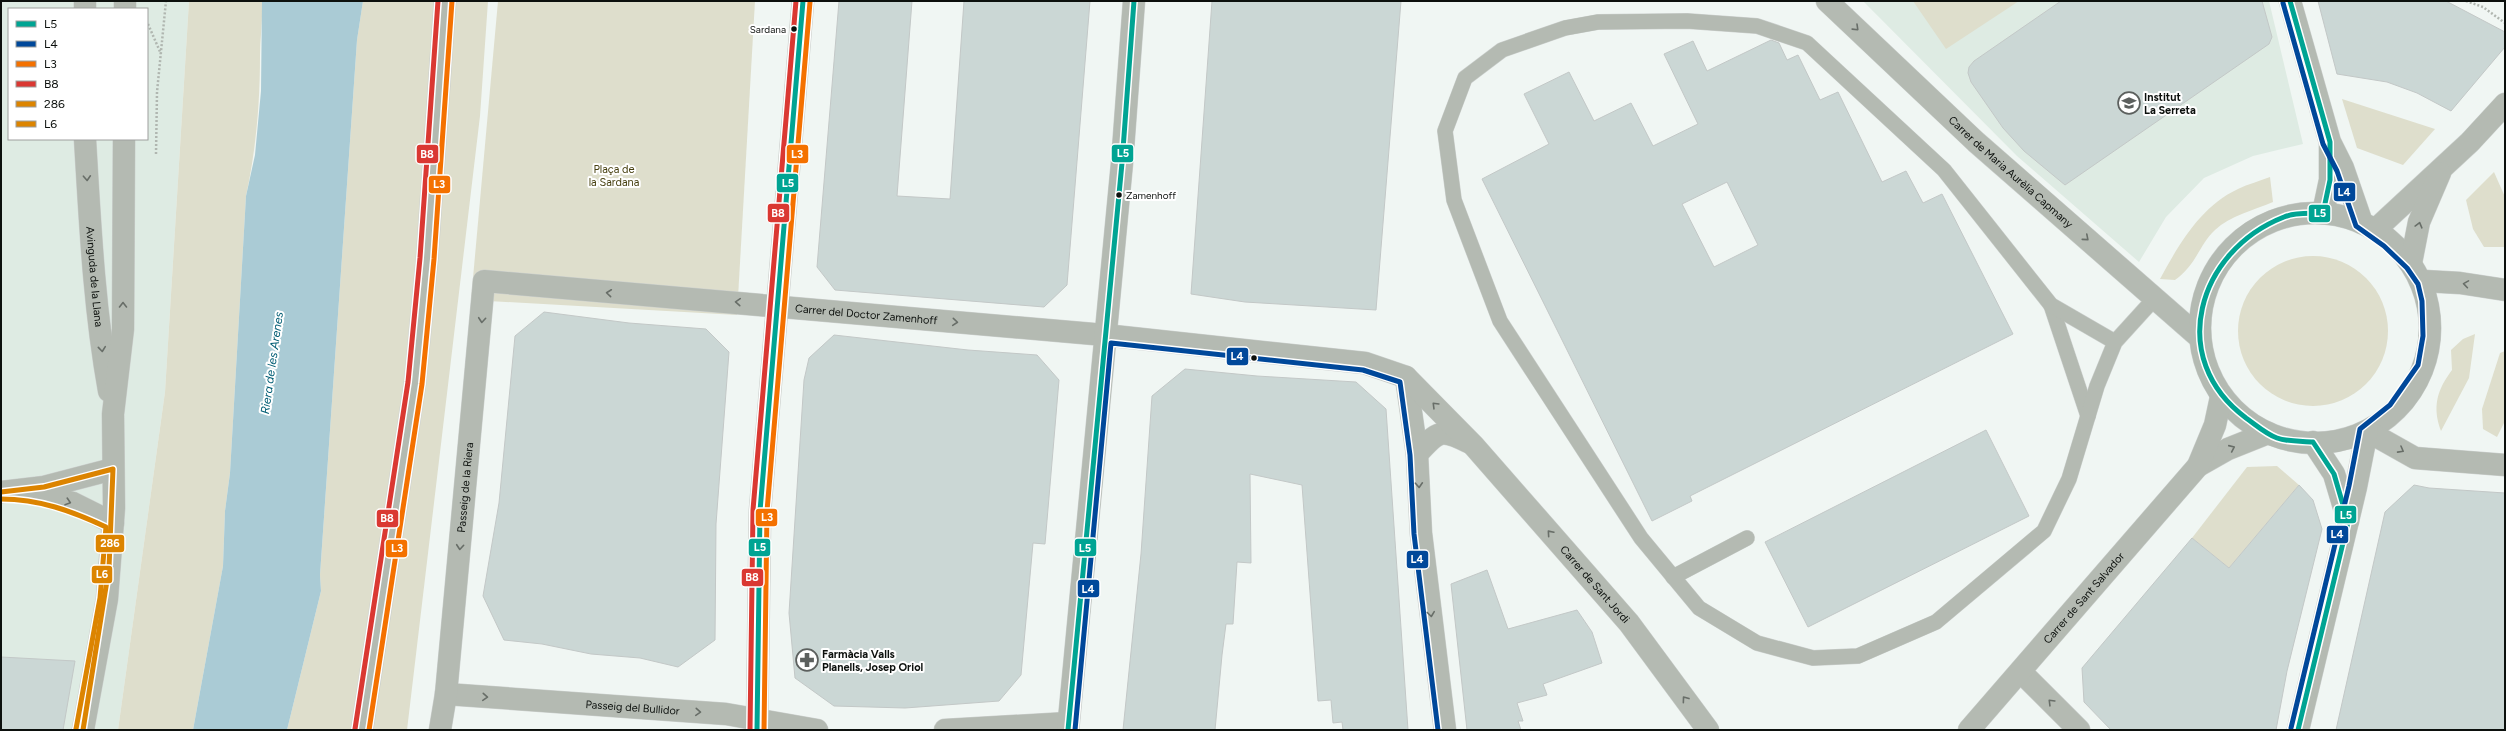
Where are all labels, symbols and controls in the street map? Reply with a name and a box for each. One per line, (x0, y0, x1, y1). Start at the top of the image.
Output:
legend (8, 8, 148, 140)
text: L5 (44, 17, 57, 31)
place label: Sardana (750, 23, 786, 36)
one-way arrow (1851, 23, 1859, 31)
marker: Sardana (789, 24, 799, 34)
text: L4 (44, 37, 58, 51)
text: L3 (44, 57, 57, 71)
text: B8 (44, 77, 59, 91)
school or university icon: Institut La Serreta (2116, 90, 2142, 116)
place label: Institut La Serreta (2144, 91, 2196, 117)
text: 286 (44, 97, 65, 111)
street label: Carrer de Maria Aurèlia Capmany (1946, 113, 2076, 230)
text: L6 (44, 117, 57, 131)
line badge: B8 (416, 144, 439, 164)
line badge: L3 (786, 144, 809, 164)
line badge: L5 (1111, 144, 1134, 163)
text: L5 (1117, 147, 1129, 160)
text: B8 (420, 148, 434, 161)
text: L3 (791, 148, 803, 161)
park label: Plaça de la Sardana (589, 163, 639, 189)
line badge: L5 (776, 173, 799, 193)
one-way arrow (83, 175, 92, 181)
line badge: L3 (428, 175, 451, 194)
text: L5 (782, 177, 794, 190)
text: L3 (433, 178, 445, 191)
line badge: L4 (2333, 182, 2356, 202)
text: L4 (2338, 186, 2350, 199)
place label: Zamenhoff (1126, 189, 1176, 202)
marker: Zamenhoff (1114, 190, 1124, 200)
line badge: B8 (767, 203, 790, 223)
line badge: L5 (2308, 204, 2331, 223)
text: B8 (771, 207, 785, 220)
text: L5 (2314, 207, 2326, 220)
one-way arrow (2414, 222, 2423, 229)
street label: Avinguda de la Llana (84, 226, 106, 328)
one-way arrow (2081, 233, 2089, 241)
one-way arrow (2463, 280, 2470, 289)
one-way arrow (606, 289, 612, 298)
one-way arrow (735, 298, 741, 307)
one-way arrow (119, 302, 127, 308)
street label: Carrer del Doctor Zamenhoff (795, 302, 939, 327)
water label: Riera de les Arenes (258, 311, 286, 415)
one-way arrow (477, 317, 486, 323)
one-way arrow (952, 317, 958, 326)
one-way arrow (97, 346, 106, 352)
line badge: L4 (1226, 347, 1249, 366)
text: L4 (1231, 350, 1243, 363)
unlabelled marker (1249, 353, 1259, 363)
one-way arrow (1432, 402, 1439, 410)
street label: Passeig de la Riera (454, 442, 476, 533)
one-way arrow (2229, 444, 2236, 452)
one-way arrow (2397, 445, 2404, 452)
one-way arrow (1414, 482, 1423, 488)
one-way arrow (65, 497, 72, 506)
line badge: L5 (2334, 505, 2357, 524)
line badge: L3 (755, 508, 778, 527)
line badge: B8 (376, 509, 399, 528)
text: L5 (2340, 509, 2352, 522)
text: L3 (761, 511, 773, 524)
text: B8 (380, 512, 394, 525)
line badge: L4 (2326, 525, 2349, 544)
text: L4 (2331, 528, 2343, 541)
one-way arrow (1548, 530, 1555, 537)
line badge: 286 (95, 534, 125, 553)
text: 286 (100, 537, 120, 550)
line badge: L5 (748, 538, 771, 557)
line badge: L5 (1074, 538, 1097, 557)
line badge: L3 (385, 539, 408, 558)
text: L5 (754, 541, 766, 554)
text: L3 (391, 542, 403, 555)
text: L5 (1079, 542, 1091, 555)
street label: Carrer de Sant Jordi (1558, 543, 1632, 626)
one-way arrow (456, 544, 465, 550)
street label: Carrer de Sant Salvador (2041, 549, 2127, 646)
line badge: L4 (1406, 550, 1429, 569)
text: L4 (1411, 553, 1423, 566)
line badge: L6 (91, 565, 113, 584)
text: L6 (96, 568, 109, 581)
line badge: B8 (741, 568, 764, 587)
text: B8 (745, 571, 759, 584)
line badge: L4 (1077, 579, 1100, 598)
text: L4 (1082, 583, 1094, 596)
one-way arrow (1426, 611, 1435, 617)
pharmacy icon: Farmàcia Valls Planells, Josep Oriol (794, 647, 820, 673)
place label: Farmàcia Valls Planells, Josep Oriol (822, 648, 924, 674)
one-way arrow (482, 692, 488, 701)
one-way arrow (1683, 696, 1690, 703)
street label: Passeig del Bullidor (585, 697, 680, 717)
one-way arrow (2048, 699, 2056, 707)
one-way arrow (695, 707, 701, 716)

